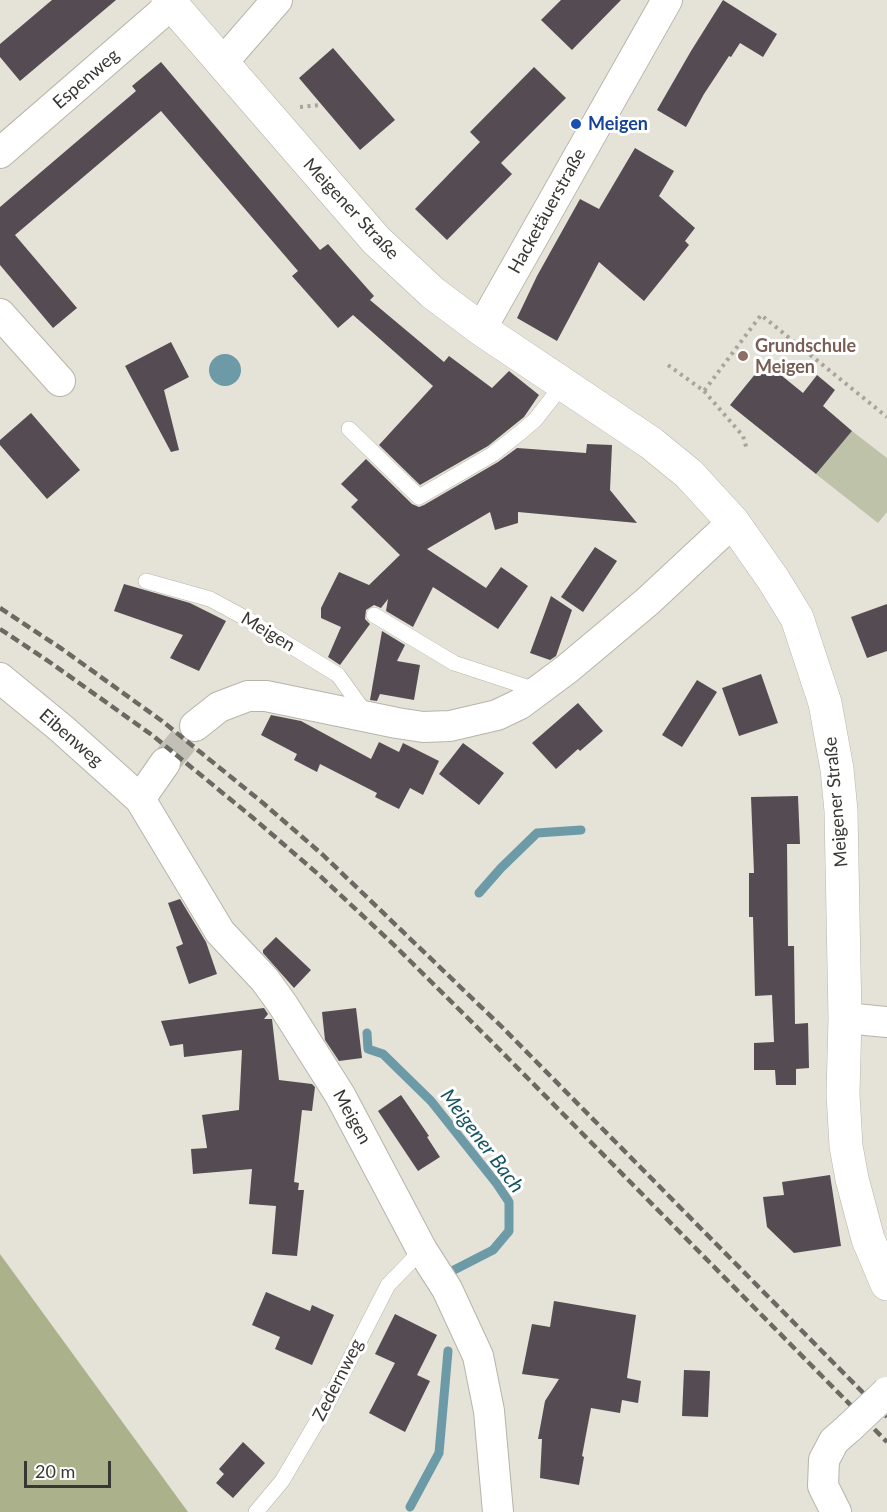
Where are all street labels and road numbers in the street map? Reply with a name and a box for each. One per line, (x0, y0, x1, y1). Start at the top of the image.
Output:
street label: Espenweg (49, 44, 123, 114)
street label: Hacketäuerstraße (504, 145, 590, 277)
street label: Meigener Straße (298, 154, 404, 264)
street label: Meigen (237, 608, 299, 656)
street label: Eibenweg (35, 705, 107, 771)
street label: Meigener Straße (820, 736, 852, 868)
street label: Meigen (328, 1086, 376, 1148)
street label: Zedernweg (308, 1335, 368, 1425)

